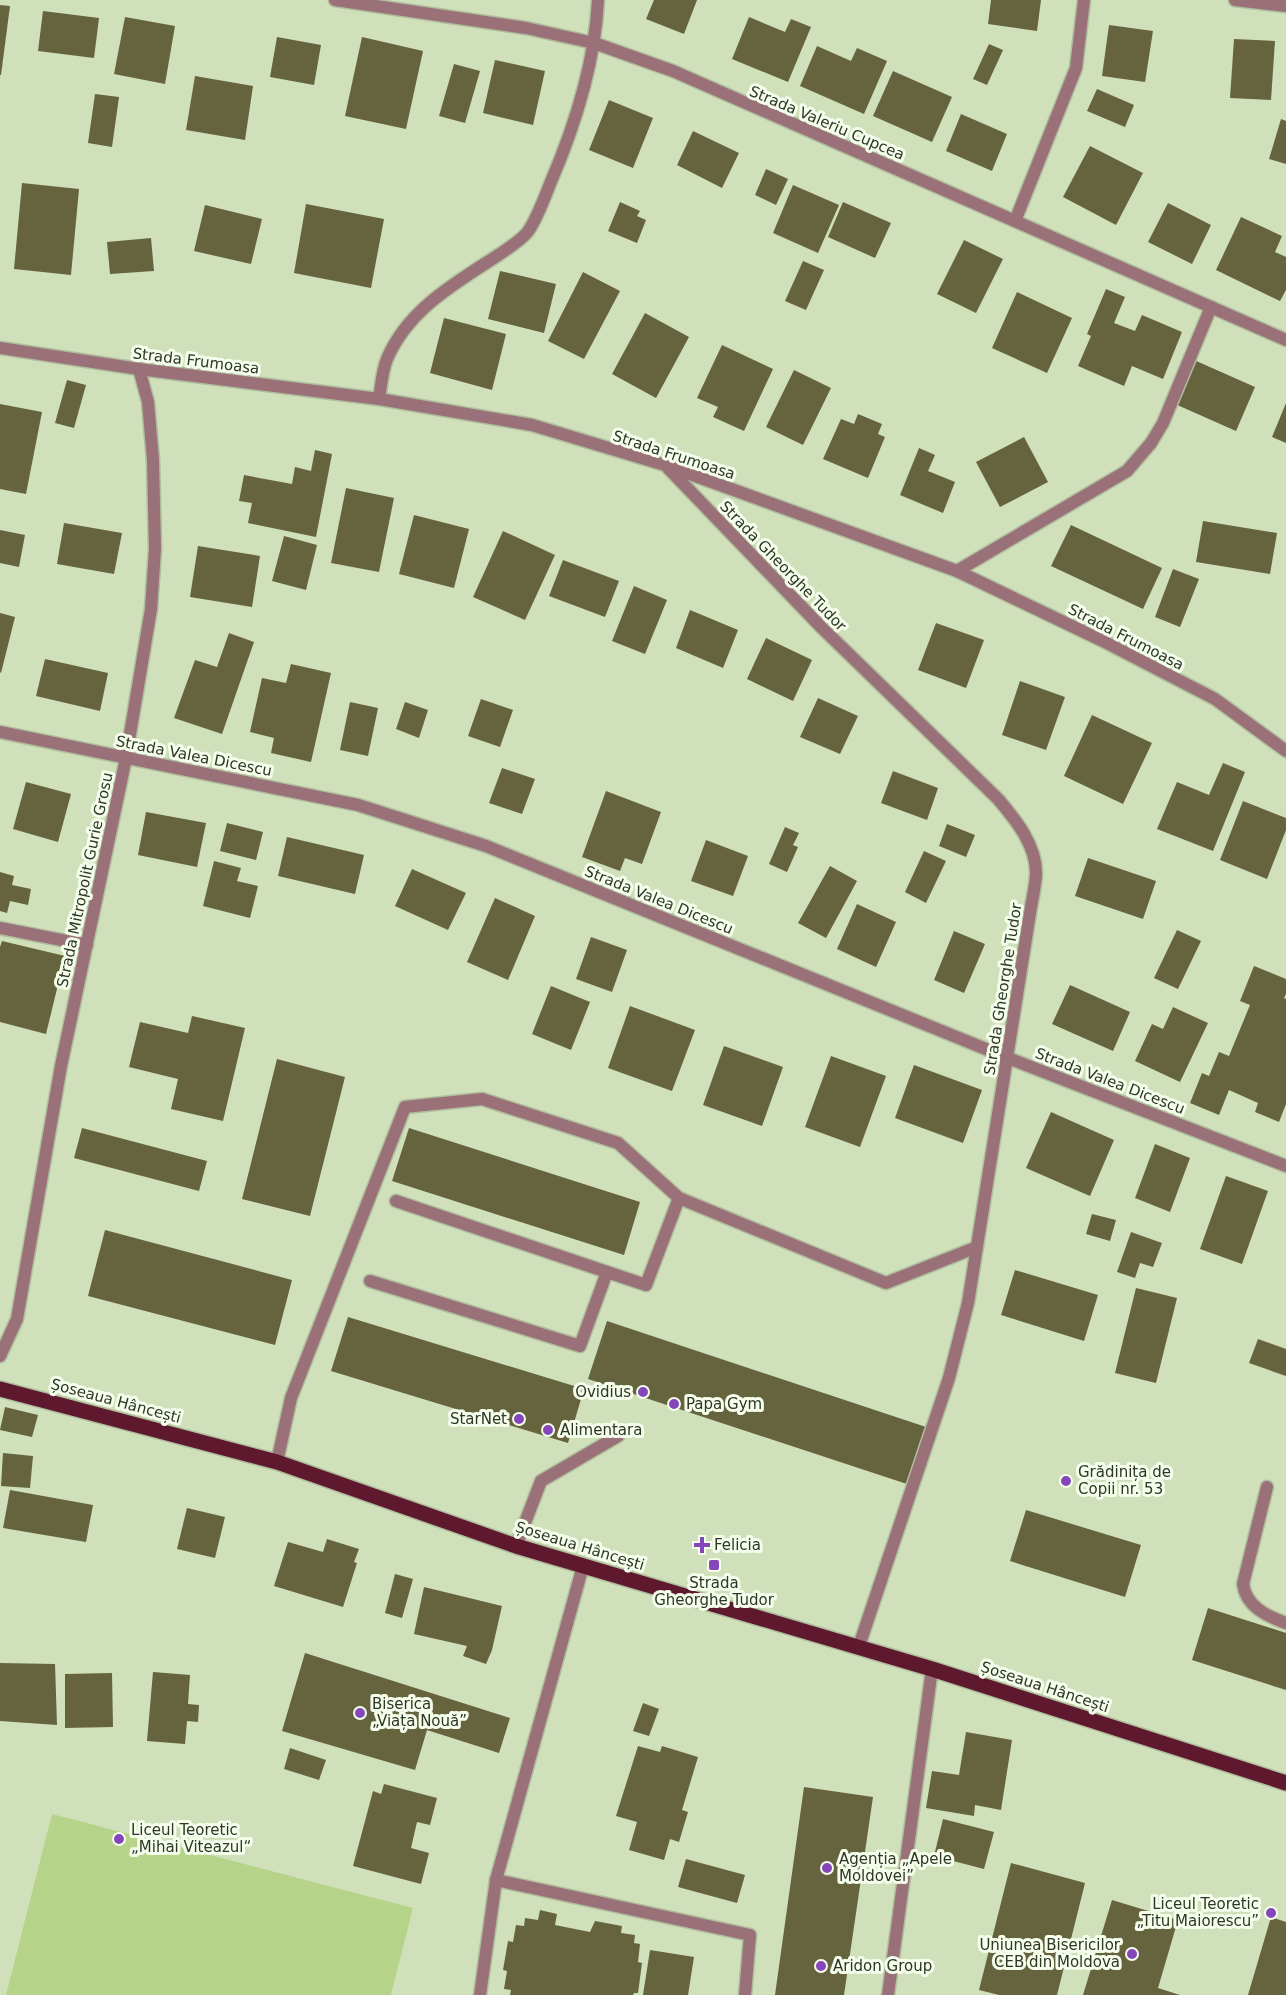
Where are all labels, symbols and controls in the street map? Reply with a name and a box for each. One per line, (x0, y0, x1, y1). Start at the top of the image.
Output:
street label: Strada Valeriu Cupcea (747, 82, 907, 164)
street label: Strada Frumoasa (132, 344, 260, 378)
street label: Strada Frumoasa (611, 427, 737, 483)
street label: Strada Gheorghe Tudor (716, 497, 850, 635)
street label: Strada Frumoasa (1065, 600, 1187, 674)
street label: Strada Valea Dicescu (114, 732, 274, 780)
street label: Strada Mitropolit Gurie Grosu (53, 771, 117, 989)
street label: Strada Valea Dicescu (582, 862, 736, 938)
street label: Strada Gheorghe Tudor (981, 901, 1026, 1076)
street label: Strada Valea Dicescu (1033, 1044, 1187, 1118)
street label: Șoseaua Hâncești (49, 1375, 183, 1427)
place label: Ovidius (575, 1383, 631, 1401)
marker: Ovidius (636, 1385, 650, 1399)
place label: Papa Gym (686, 1395, 762, 1413)
marker: Papa Gym (667, 1397, 681, 1411)
place label: StarNet (450, 1410, 507, 1428)
marker: StarNet (512, 1412, 526, 1426)
place label: Alimentara (560, 1421, 642, 1439)
marker: Alimentara (541, 1423, 555, 1437)
place label: Grădinița de Copii nr. 53 (1078, 1463, 1171, 1498)
marker: Grădinița de Copii nr. 53 (1059, 1474, 1073, 1488)
street label: Șoseaua Hâncești (513, 1518, 647, 1574)
place label: Felicia (714, 1536, 761, 1554)
marker: Felicia (695, 1538, 709, 1552)
marker: Strada Gheorghe Tudor (707, 1558, 721, 1572)
place label: Strada Gheorghe Tudor (654, 1574, 775, 1609)
street label: Șoseaua Hâncești (979, 1658, 1111, 1716)
place label: Biserica „Viața Nouă” (372, 1695, 467, 1730)
marker: Biserica „Viața Nouă” (353, 1706, 367, 1720)
place label: Liceul Teoretic „Mihai Viteazul“ (131, 1821, 251, 1856)
marker: Liceul Teoretic „Mihai Viteazul“ (112, 1832, 126, 1846)
place label: Agenția „Apele Moldovei” (839, 1850, 952, 1885)
marker: Agenția „Apele Moldovei” (820, 1861, 834, 1875)
place label: Liceul Teoretic „Titu Maiorescu” (1136, 1895, 1259, 1930)
marker: Liceul Teoretic „Titu Maiorescu” (1264, 1906, 1278, 1920)
place label: Uniunea Bisericilor CEB din Moldova (979, 1936, 1121, 1971)
marker: Uniunea Bisericilor CEB din Moldova (1125, 1947, 1139, 1961)
place label: Aridon Group (833, 1957, 932, 1975)
marker: Aridon Group (814, 1959, 828, 1973)

